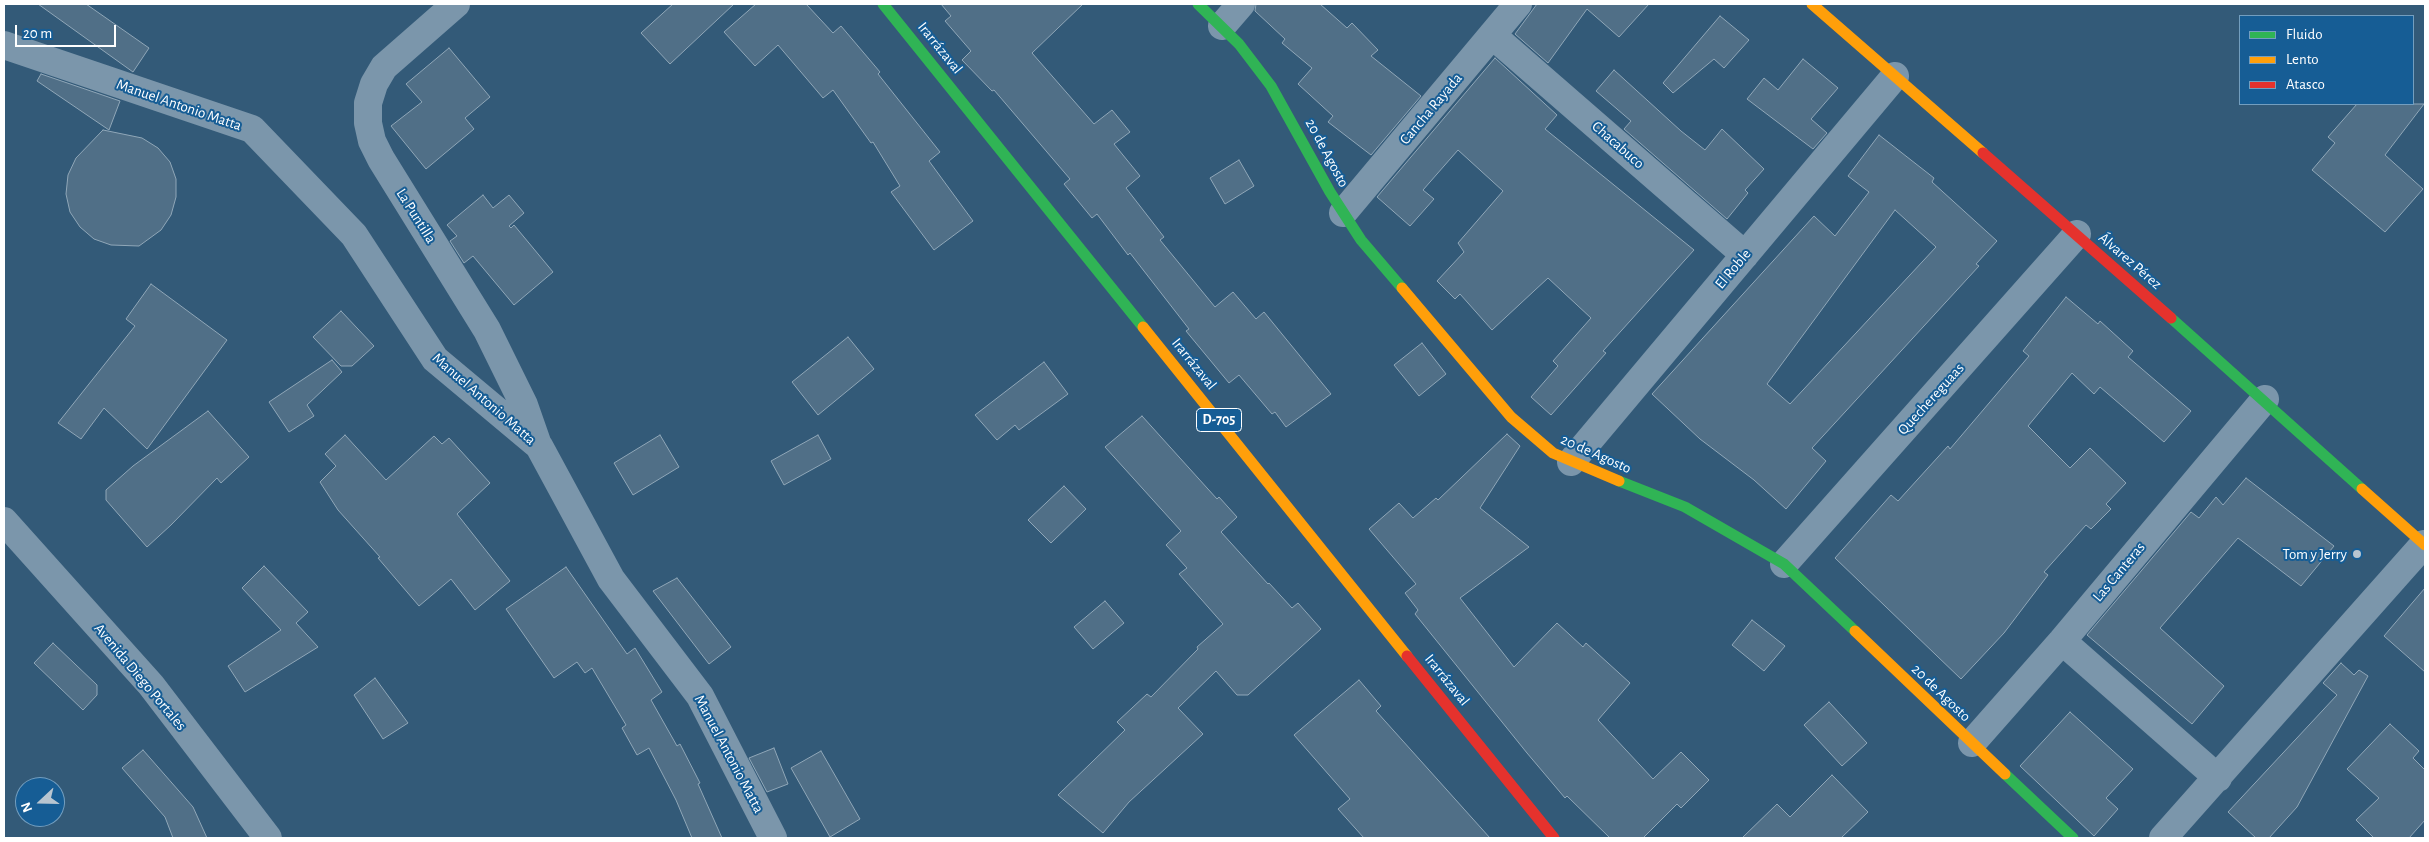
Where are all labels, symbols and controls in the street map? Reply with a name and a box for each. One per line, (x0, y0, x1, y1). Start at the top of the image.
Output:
scale bar (18, 15, 119, 47)
legend (2239, 15, 2414, 105)
street label: Irarrázaval (914, 18, 966, 78)
text: 20 m (23, 26, 52, 41)
text: Fluido (2286, 27, 2323, 42)
text: Lento (2286, 52, 2319, 67)
street label: Cancha Rayada (1396, 70, 1466, 148)
street label: Manuel Antonio Matta (114, 75, 244, 135)
text: Atasco (2286, 77, 2325, 92)
street label: 20 de Agosto (1301, 116, 1353, 190)
street label: Chacabuco (1588, 117, 1648, 173)
street label: La Puntilla (392, 185, 440, 247)
street label: Álvarez Pérez (2095, 229, 2165, 293)
street label: El Roble (1711, 245, 1755, 293)
street label: Irarrázaval (1168, 334, 1220, 394)
street label: Manuel Antonio Matta (429, 349, 539, 449)
street label: Quechereguaas (1894, 359, 1968, 439)
road number: D-705 (1196, 408, 1242, 432)
street label: 20 de Agosto (1558, 430, 1634, 478)
street label: Las Canteras (2089, 539, 2149, 605)
place label: Tom y Jerry (2283, 545, 2347, 563)
marker: Tom y Jerry (2351, 548, 2363, 560)
street label: Avenida Diego Portales (90, 620, 190, 734)
street label: Irarrázaval (1421, 650, 1473, 710)
street label: 20 de Agosto (1908, 660, 1974, 726)
street label: Manuel Antonio Matta (690, 692, 768, 816)
north arrow (15, 777, 65, 827)
text: N (19, 800, 35, 814)

